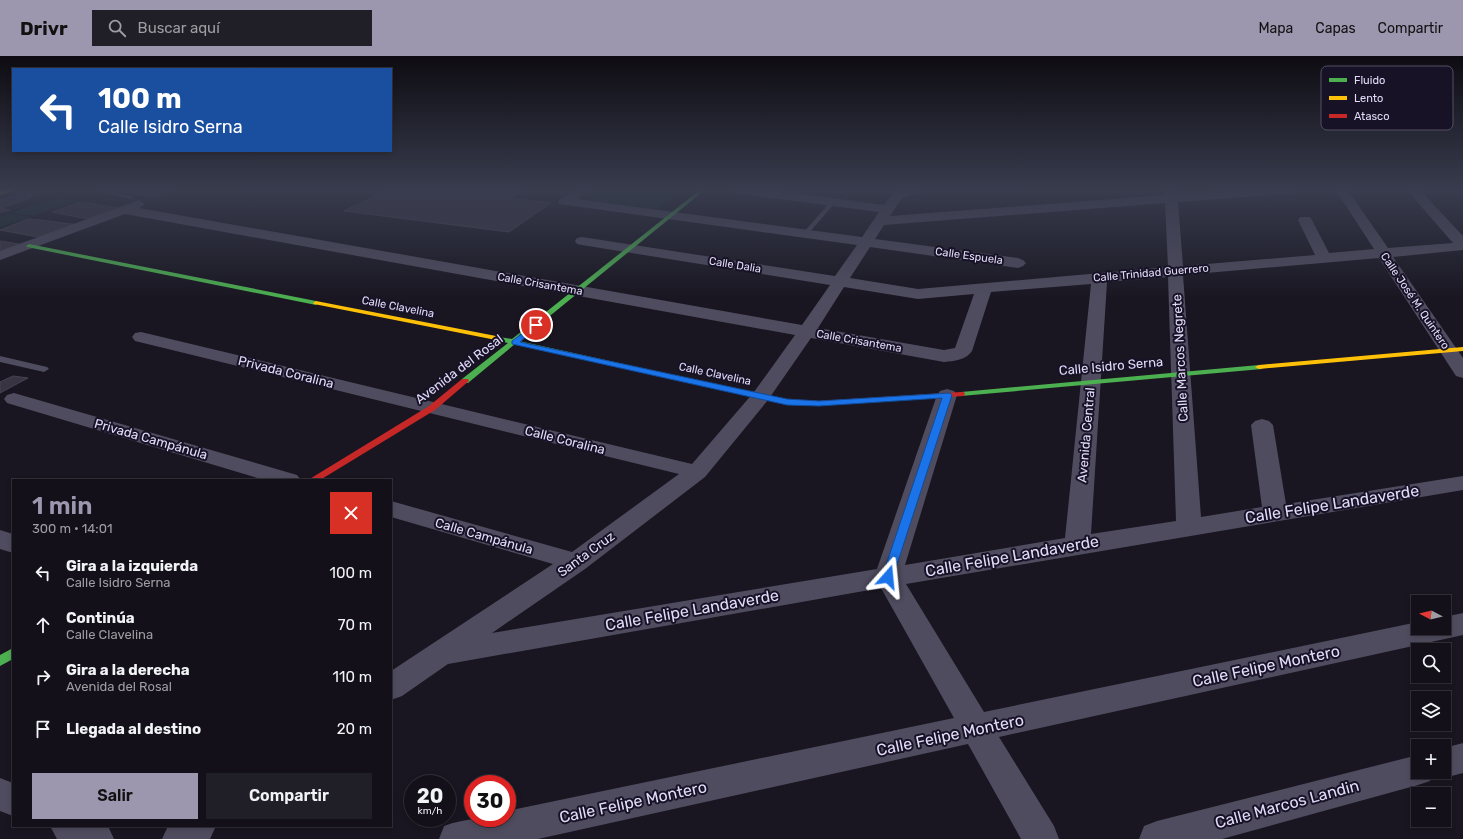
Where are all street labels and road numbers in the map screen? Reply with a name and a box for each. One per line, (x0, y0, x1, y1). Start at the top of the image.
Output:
street label: Calle Espuela (934, 245, 1004, 267)
street label: Calle José M. Quintero (1378, 250, 1452, 352)
street label: Calle Dalia (708, 254, 762, 276)
street label: Calle Trinidad Guerrero (1093, 261, 1209, 285)
street label: Calle Crisantema (496, 270, 584, 298)
street label: Calle Clavelina (361, 294, 435, 320)
street label: Calle Marcos Negrete (1169, 294, 1192, 422)
street label: Calle Crisantema (815, 327, 903, 355)
street label: Avenida del Rosal (412, 331, 506, 407)
street label: Privada Coralina (237, 353, 335, 391)
street label: Calle Isidro Serna (1058, 354, 1164, 378)
street label: Calle Clavelina (678, 360, 752, 388)
street label: Avenida Central (1074, 387, 1098, 483)
street label: Privada Campánula (93, 416, 209, 462)
street label: Calle Coralina (523, 423, 607, 457)
street label: Calle Felipe Landaverde (1244, 481, 1420, 527)
street label: Calle Campánula (433, 515, 535, 557)
street label: Santa Cruz (555, 528, 618, 580)
street label: Calle Felipe Landaverde (924, 531, 1100, 581)
street label: Calle Felipe Landaverde (604, 585, 780, 635)
street label: Calle Felipe Montero (1191, 641, 1341, 691)
street label: Calle Felipe Montero (875, 710, 1025, 760)
street label: Calle Marcos Landin (1213, 776, 1361, 832)
street label: Calle Felipe Montero (558, 777, 708, 827)

